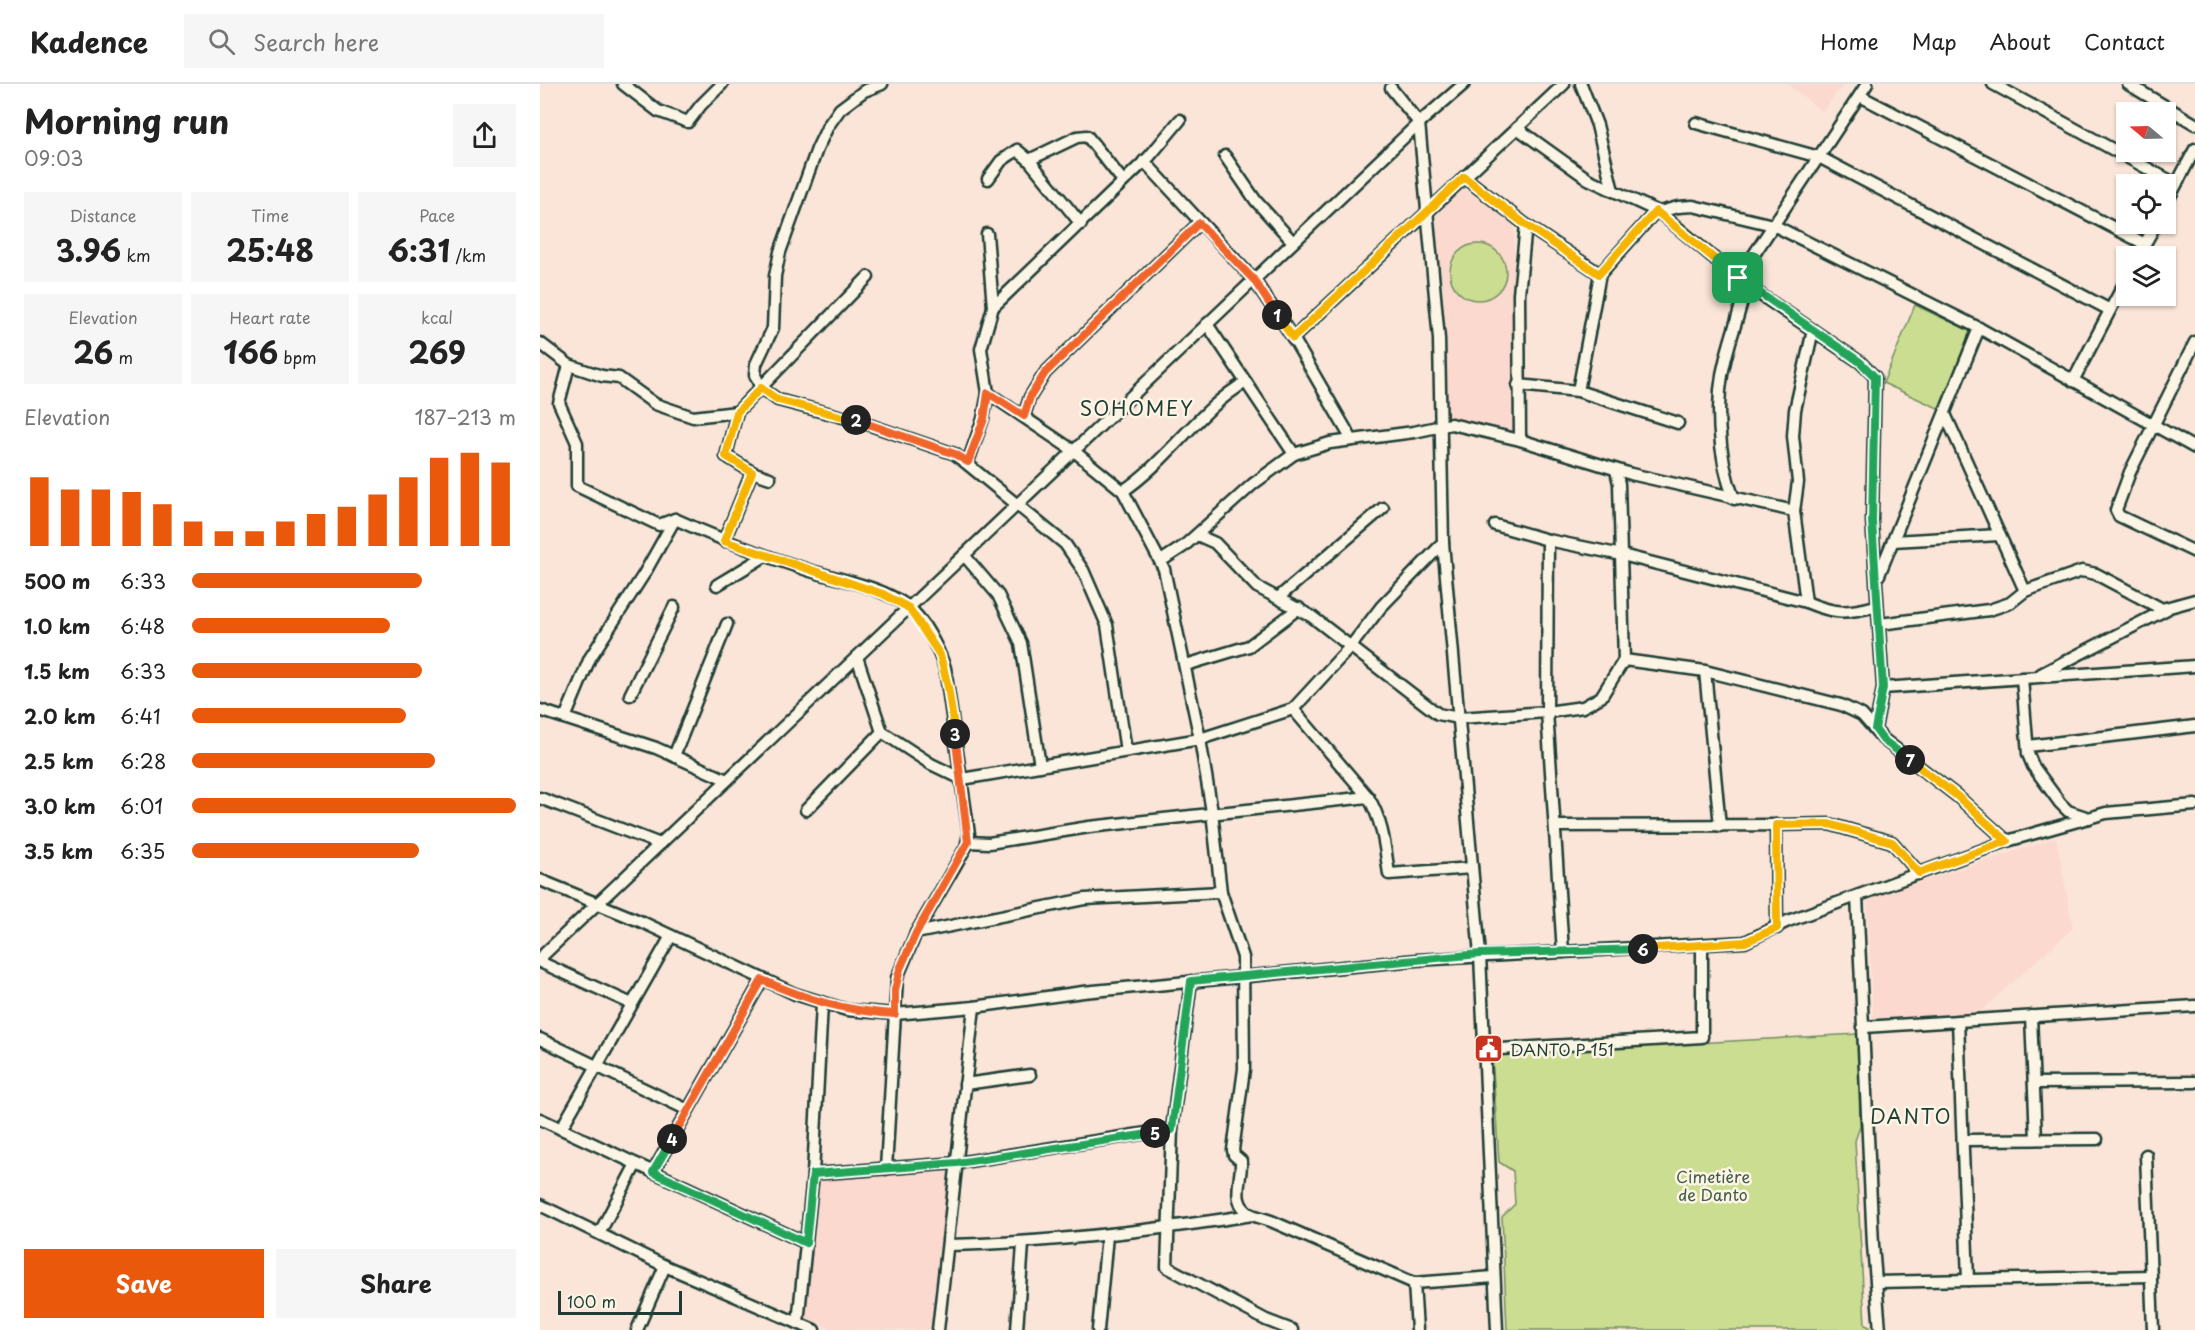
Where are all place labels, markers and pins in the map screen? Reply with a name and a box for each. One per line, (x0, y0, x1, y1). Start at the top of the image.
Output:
pin (1712, 252, 1763, 303)
pin: 1 (1262, 300, 1292, 330)
pin: 2 (841, 405, 871, 435)
pin: 3 (940, 719, 970, 749)
pin: 7 (1895, 745, 1925, 775)
pin: 6 (1628, 934, 1658, 964)
public building icon: DANTO P 151 (1473, 1033, 1505, 1065)
place label: DANTO P 151 (1510, 1037, 1614, 1061)
pin: 5 (1140, 1118, 1170, 1148)
pin: 4 (657, 1124, 687, 1154)

